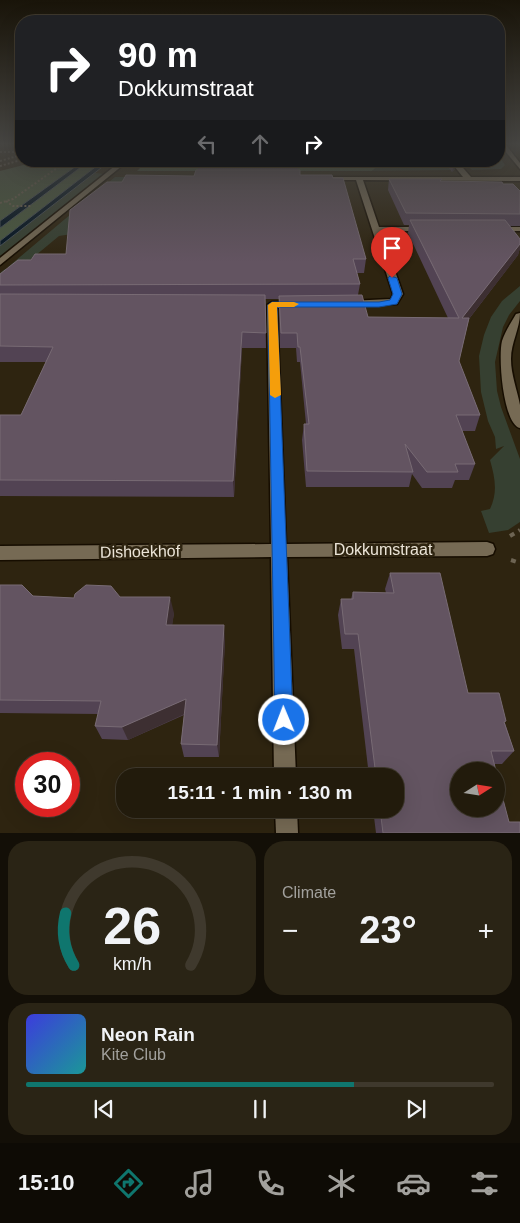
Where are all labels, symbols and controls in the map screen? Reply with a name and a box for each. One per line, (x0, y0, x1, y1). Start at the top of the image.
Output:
icon: right (35, 35, 100, 100)
text: 90 m (118, 35, 198, 74)
text: Dokkumstraat (118, 76, 254, 101)
icon: left (193, 130, 221, 158)
icon: ahead (246, 130, 274, 158)
icon: right (299, 130, 327, 158)
pin (371, 227, 413, 278)
icon: arrive (378, 234, 406, 262)
street label: Dokkumstraat (334, 541, 433, 558)
street label: Dishoekhof (100, 542, 181, 561)
position arrow (257, 693, 309, 745)
speed limit sign: 30 (15, 752, 80, 817)
north arrow (450, 762, 505, 818)
map controls (450, 762, 505, 817)
text: 15:11 · 1 min · 130 m (168, 782, 352, 803)
text: Climate (282, 884, 336, 901)
text: 26 (103, 897, 161, 955)
text: 23° (359, 909, 417, 951)
text: − (282, 915, 298, 946)
text: + (478, 915, 494, 946)
text: km/h (113, 954, 151, 974)
text: Neon Rain (101, 1024, 195, 1045)
text: Kite Club (101, 1046, 166, 1063)
icon: previous (90, 1095, 118, 1123)
icon: pause (246, 1095, 274, 1123)
icon: next (402, 1095, 430, 1123)
icon: directions (111, 1166, 146, 1201)
icon: music (182, 1166, 217, 1201)
icon: phone (253, 1166, 288, 1201)
icon: climate (324, 1166, 359, 1201)
icon: car (396, 1166, 431, 1201)
icon: filters (467, 1166, 502, 1201)
text: 15:10 (18, 1170, 74, 1195)

